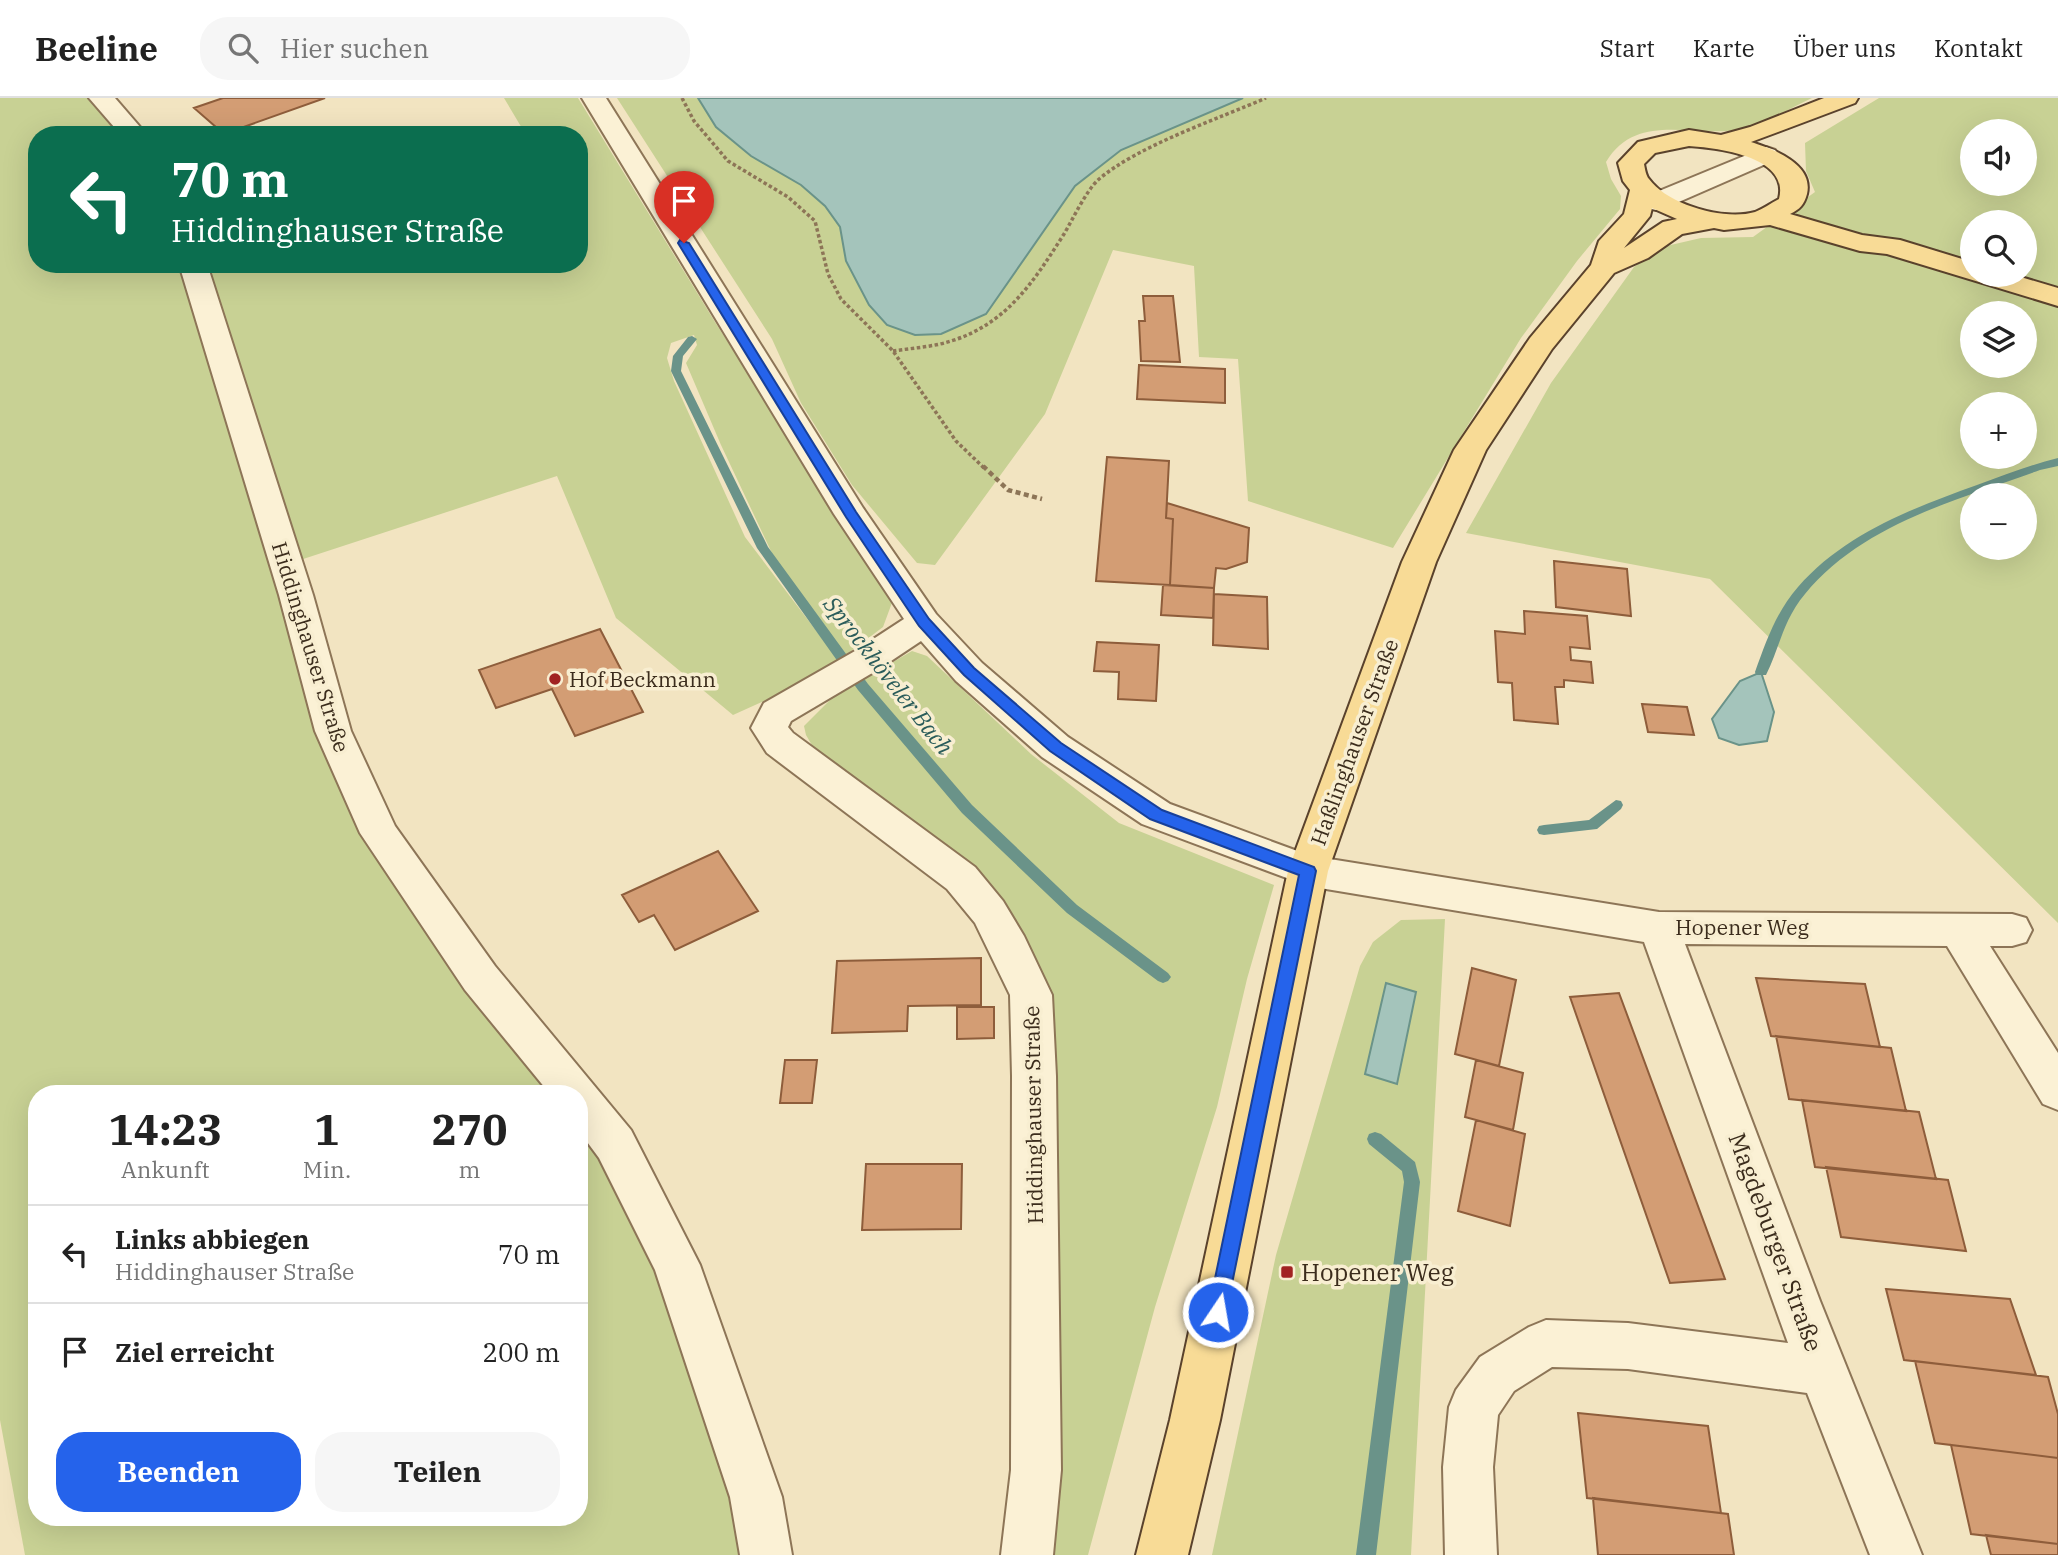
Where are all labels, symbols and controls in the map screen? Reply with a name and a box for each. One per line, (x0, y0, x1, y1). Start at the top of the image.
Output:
search box (200, 17, 690, 80)
text: Beeline (35, 27, 158, 70)
icon: search (224, 29, 262, 67)
text: Hier suchen (280, 31, 429, 65)
text: Start (1600, 32, 1655, 64)
text: Karte (1693, 32, 1755, 64)
text: Über uns (1793, 32, 1896, 64)
text: Kontakt (1934, 32, 2023, 64)
map controls (1960, 119, 2037, 560)
button: sound (1960, 119, 2037, 196)
text: 70 m (171, 147, 289, 210)
icon: left (56, 154, 147, 245)
pin (654, 171, 714, 243)
icon: arrive (665, 182, 703, 220)
text: Hiddinghauser Straße (171, 209, 504, 251)
button: search (1960, 210, 2037, 287)
button: layers (1960, 301, 2037, 378)
button: + (1960, 392, 2037, 469)
button: − (1960, 483, 2037, 560)
street label: Hiddinghauser Straße (266, 538, 356, 756)
water label: Sprockhöveler Bach (817, 589, 961, 761)
street label: Haßlinghauser Straße (1304, 635, 1404, 849)
place label: Hof Beckmann (569, 665, 716, 693)
marker: Hof Beckmann (547, 671, 563, 687)
street label: Hopener Weg (1675, 913, 1809, 941)
street label: Hiddinghauser Straße (1017, 1006, 1049, 1224)
text: 14:23 (109, 1102, 222, 1157)
text: 1 (314, 1102, 340, 1157)
text: 270 (432, 1102, 507, 1157)
street label: Magdeburger Straße (1722, 1128, 1830, 1356)
text: Ankunft (121, 1154, 210, 1184)
text: Min. (303, 1154, 351, 1184)
text: m (459, 1154, 481, 1184)
text: Links abbiegen (115, 1222, 310, 1256)
icon: left (56, 1235, 94, 1273)
text: 70 m (498, 1237, 560, 1271)
text: Hiddinghauser Straße (115, 1256, 354, 1286)
place label: Hopener Weg (1301, 1256, 1454, 1288)
marker: Hopener Weg (1279, 1264, 1295, 1280)
position arrow (1181, 1275, 1255, 1349)
icon: arrive (56, 1333, 94, 1371)
text: Ziel erreicht (115, 1335, 274, 1369)
text: 200 m (482, 1335, 560, 1369)
button: Beenden (56, 1432, 301, 1512)
button: Teilen (315, 1432, 560, 1512)

